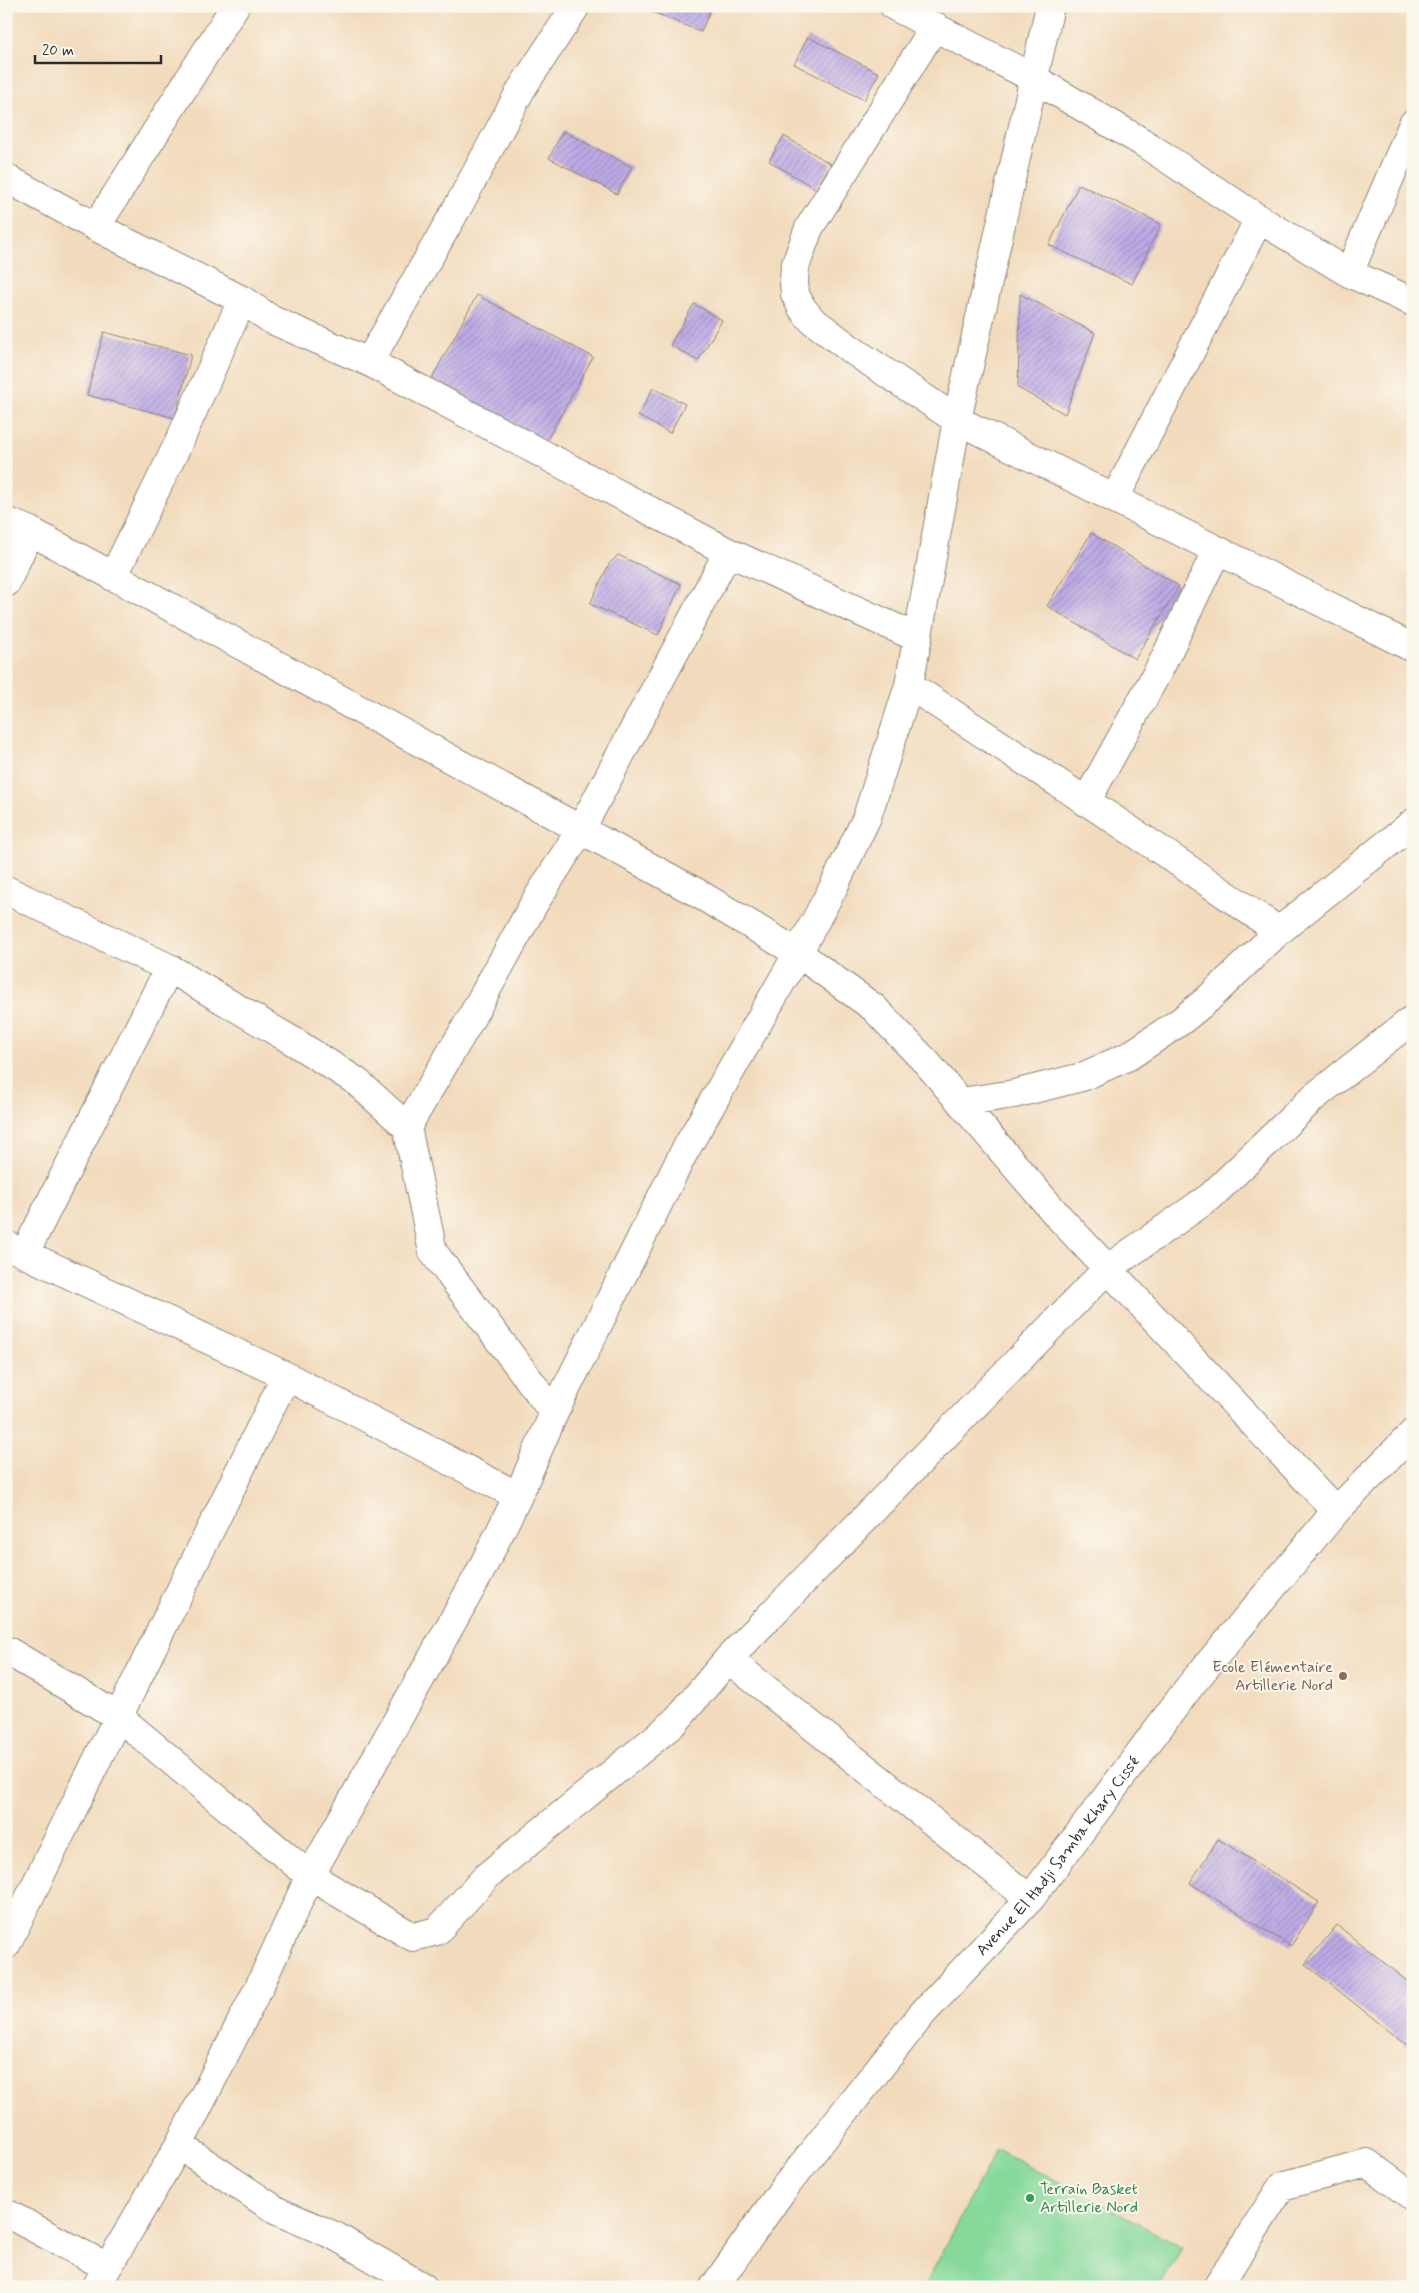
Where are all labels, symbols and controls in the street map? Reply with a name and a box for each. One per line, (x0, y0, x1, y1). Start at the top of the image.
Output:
scale bar (35, 32, 161, 64)
text: 20 m (42, 41, 74, 61)
place label: Ecole Elémentaire Artillerie Nord (1212, 1657, 1333, 1696)
marker: Ecole Elémentaire Artillerie Nord (1337, 1670, 1349, 1682)
street label: Avenue El Hadji Samba Khary Cissé (972, 1752, 1144, 1960)
place label: Terrain Basket Artillerie Nord (1040, 2179, 1138, 2218)
marker: Terrain Basket Artillerie Nord (1024, 2192, 1036, 2204)

